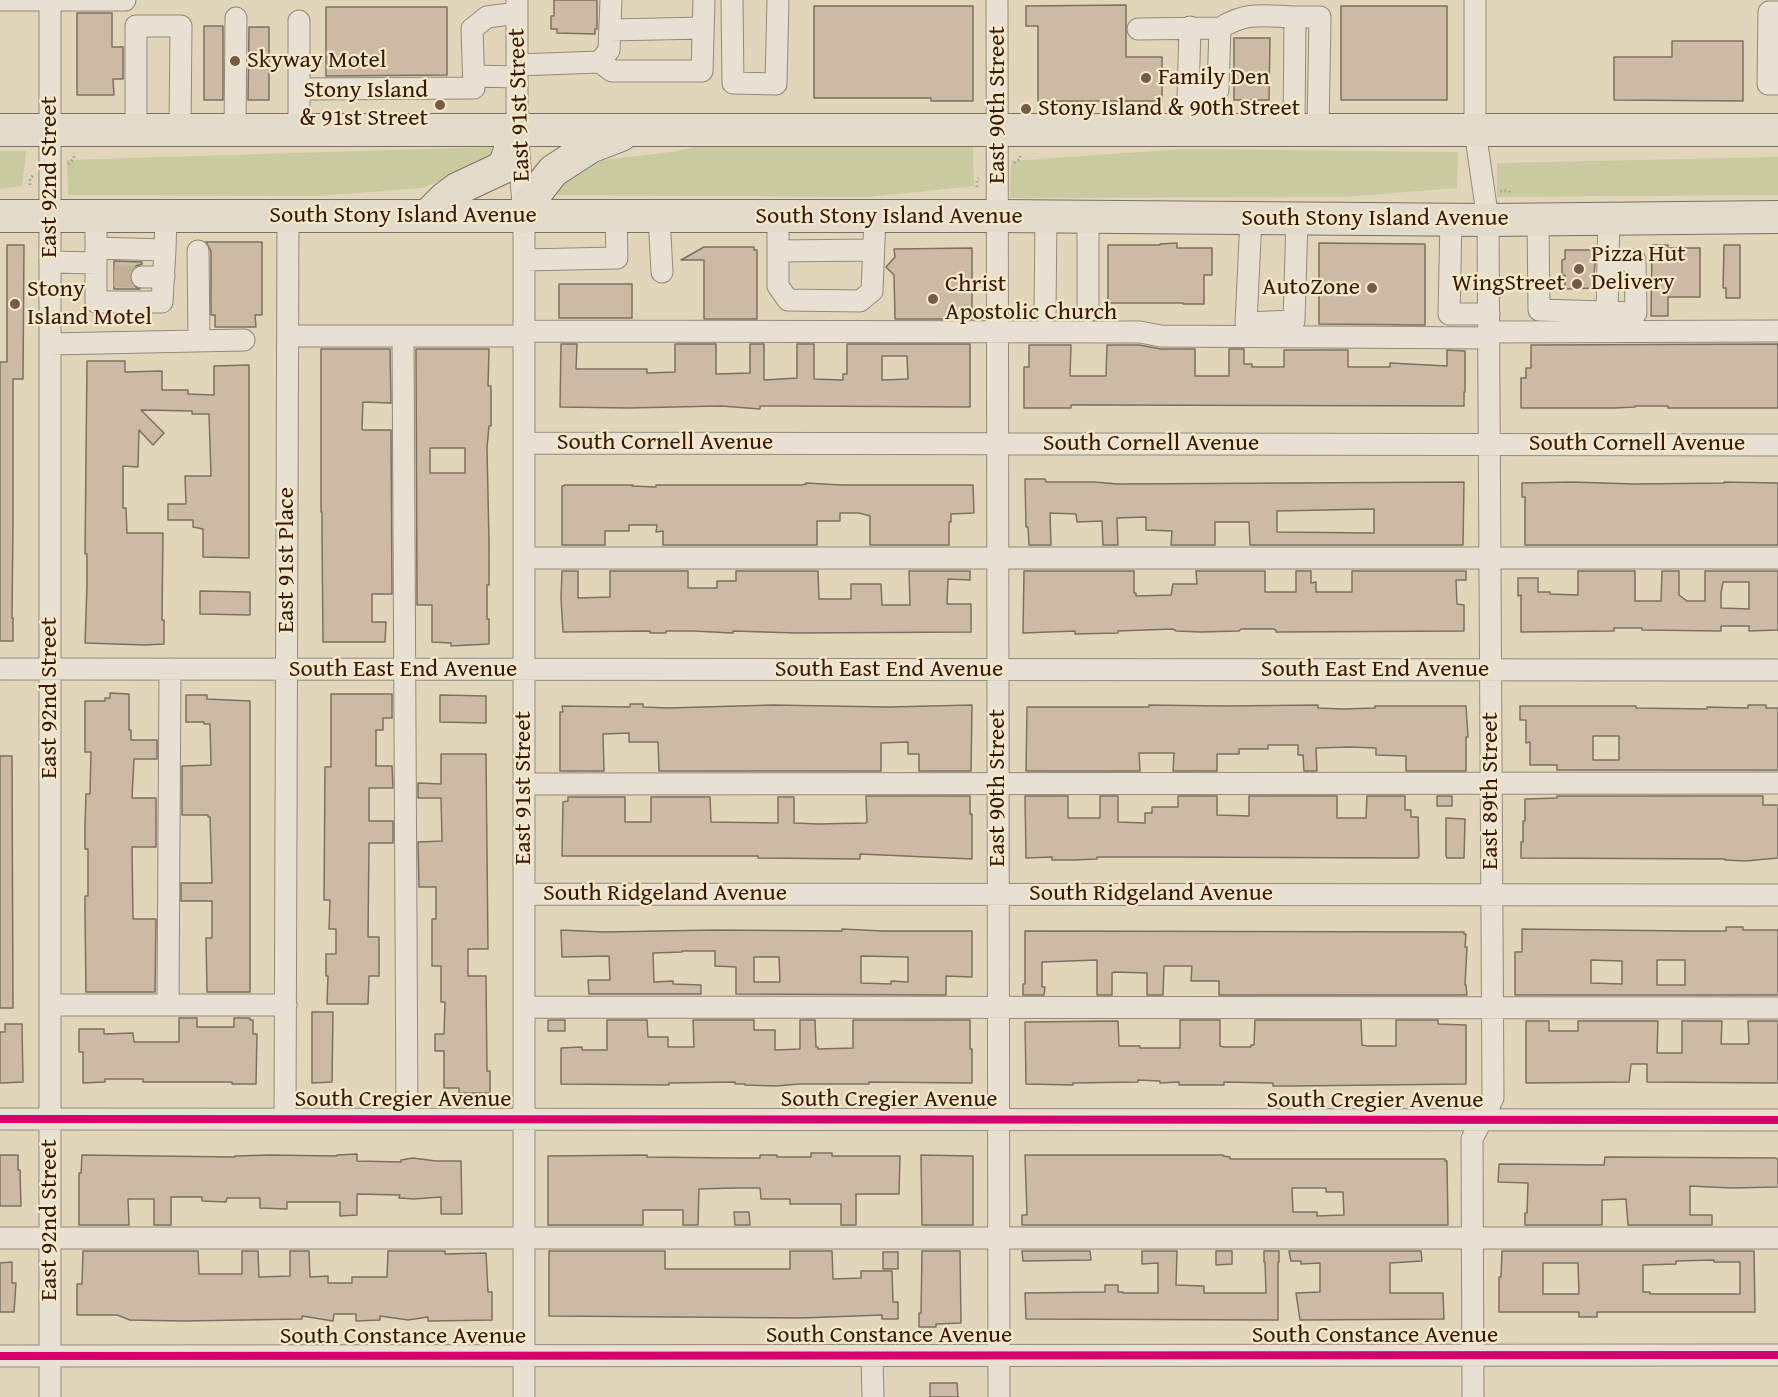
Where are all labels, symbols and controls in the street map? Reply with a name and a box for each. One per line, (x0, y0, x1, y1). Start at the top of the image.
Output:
street label: East 90th Street (984, 26, 1012, 184)
street label: East 91st Street (503, 28, 537, 182)
place label: Skyway Motel (247, 47, 387, 75)
marker: Skyway Motel (228, 54, 242, 68)
place label: Family Den (1158, 64, 1270, 92)
marker: Family Den (1139, 71, 1153, 85)
place label: Stony Island & 91st Street (299, 77, 428, 133)
place label: Stony Island & 90th Street (1038, 95, 1300, 123)
street label: East 92nd Street (36, 96, 64, 258)
marker: Stony Island & 91st Street (433, 98, 447, 112)
marker: Stony Island & 90th Street (1019, 102, 1033, 116)
street label: South Stony Island Avenue (269, 202, 537, 230)
street label: South Stony Island Avenue (755, 203, 1023, 231)
street label: South Stony Island Avenue (1241, 205, 1509, 233)
place label: Pizza Hut Delivery (1591, 241, 1686, 297)
marker: Pizza Hut Delivery (1572, 262, 1586, 276)
place label: WingStreet (1452, 270, 1565, 298)
place label: Christ Apostolic Church (945, 271, 1117, 327)
place label: AutoZone (1262, 274, 1360, 302)
place label: Stony Island Motel (27, 276, 152, 332)
marker: WingStreet (1570, 277, 1584, 291)
marker: AutoZone (1365, 281, 1379, 295)
marker: Christ Apostolic Church (926, 292, 940, 306)
marker: Stony Island Motel (8, 297, 22, 311)
street label: South Cornell Avenue (557, 429, 773, 457)
street label: South Cornell Avenue (1043, 430, 1259, 458)
street label: South Cornell Avenue (1529, 430, 1745, 458)
street label: East 91st Place (273, 487, 301, 633)
street label: East 92nd Street (36, 617, 64, 779)
street label: South East End Avenue (289, 656, 517, 684)
street label: South East End Avenue (775, 656, 1003, 684)
street label: South East End Avenue (1261, 656, 1489, 684)
street label: East 90th Street (984, 709, 1012, 867)
street label: East 91st Street (510, 711, 538, 865)
street label: East 89th Street (1477, 712, 1505, 870)
street label: South Ridgeland Avenue (543, 880, 787, 908)
street label: South Ridgeland Avenue (1029, 880, 1273, 908)
street label: South Cregier Avenue (295, 1086, 511, 1114)
street label: South Cregier Avenue (781, 1086, 997, 1114)
street label: South Cregier Avenue (1267, 1087, 1483, 1115)
street label: East 92nd Street (36, 1139, 64, 1301)
street label: South Constance Avenue (766, 1322, 1012, 1350)
street label: South Constance Avenue (1252, 1322, 1498, 1350)
street label: South Constance Avenue (280, 1323, 526, 1351)

